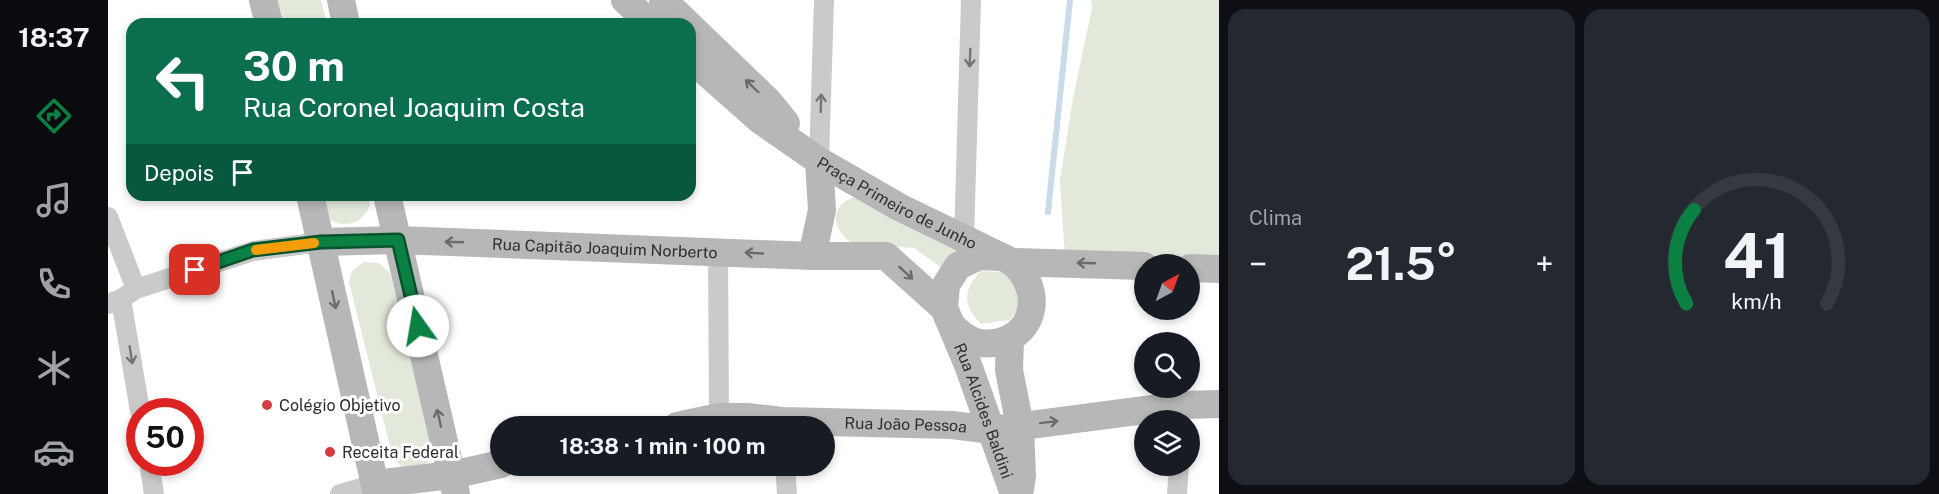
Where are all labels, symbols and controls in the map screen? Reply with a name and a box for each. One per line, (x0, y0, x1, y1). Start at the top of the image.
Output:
text: 18:37 (18, 21, 90, 53)
text: 30 m (243, 41, 345, 90)
icon: left (144, 42, 222, 120)
one-way arrow (964, 48, 975, 68)
one-way arrow (745, 79, 760, 94)
text: Rua Coronel Joaquim Costa (243, 91, 585, 123)
one-way arrow (815, 93, 826, 113)
icon: directions (33, 95, 75, 137)
street label: Praça Primeiro de Junho (814, 153, 980, 253)
icon: arrive (226, 156, 259, 189)
text: Depois (144, 160, 214, 186)
icon: music (33, 179, 75, 221)
text: Clima (1249, 206, 1302, 230)
text: 41 (1723, 219, 1791, 292)
street label: Rua Capitão Joaquim Norberto (492, 234, 718, 262)
one-way arrow (444, 237, 464, 248)
text: 21.5° (1345, 237, 1457, 290)
pin (169, 244, 220, 295)
text: − (1249, 245, 1267, 283)
text: + (1535, 245, 1553, 283)
one-way arrow (744, 247, 764, 258)
icon: arrive (178, 253, 211, 286)
north arrow (1134, 254, 1200, 320)
map controls (1134, 254, 1200, 476)
one-way arrow (1077, 258, 1097, 269)
icon: phone (33, 263, 75, 305)
one-way arrow (898, 266, 913, 280)
one-way arrow (329, 289, 340, 309)
text: km/h (1732, 289, 1782, 314)
position arrow (386, 294, 450, 358)
button: search (1134, 332, 1200, 398)
street label: Rua Alcides Baldini (950, 340, 1017, 481)
one-way arrow (126, 345, 137, 364)
icon: climate (33, 347, 75, 389)
place label: Colégio Objetivo (279, 396, 400, 415)
speed limit sign: 50 (126, 398, 204, 476)
marker: Colégio Objetivo (260, 398, 274, 412)
one-way arrow (432, 409, 444, 428)
button: layers (1134, 410, 1200, 476)
street label: Rua João Pessoa (844, 413, 968, 436)
one-way arrow (1039, 416, 1059, 427)
icon: car (33, 431, 75, 473)
text: 18:38 · 1 min · 100 m (560, 433, 765, 459)
place label: Receita Federal (342, 443, 459, 462)
marker: Receita Federal (323, 445, 337, 459)

